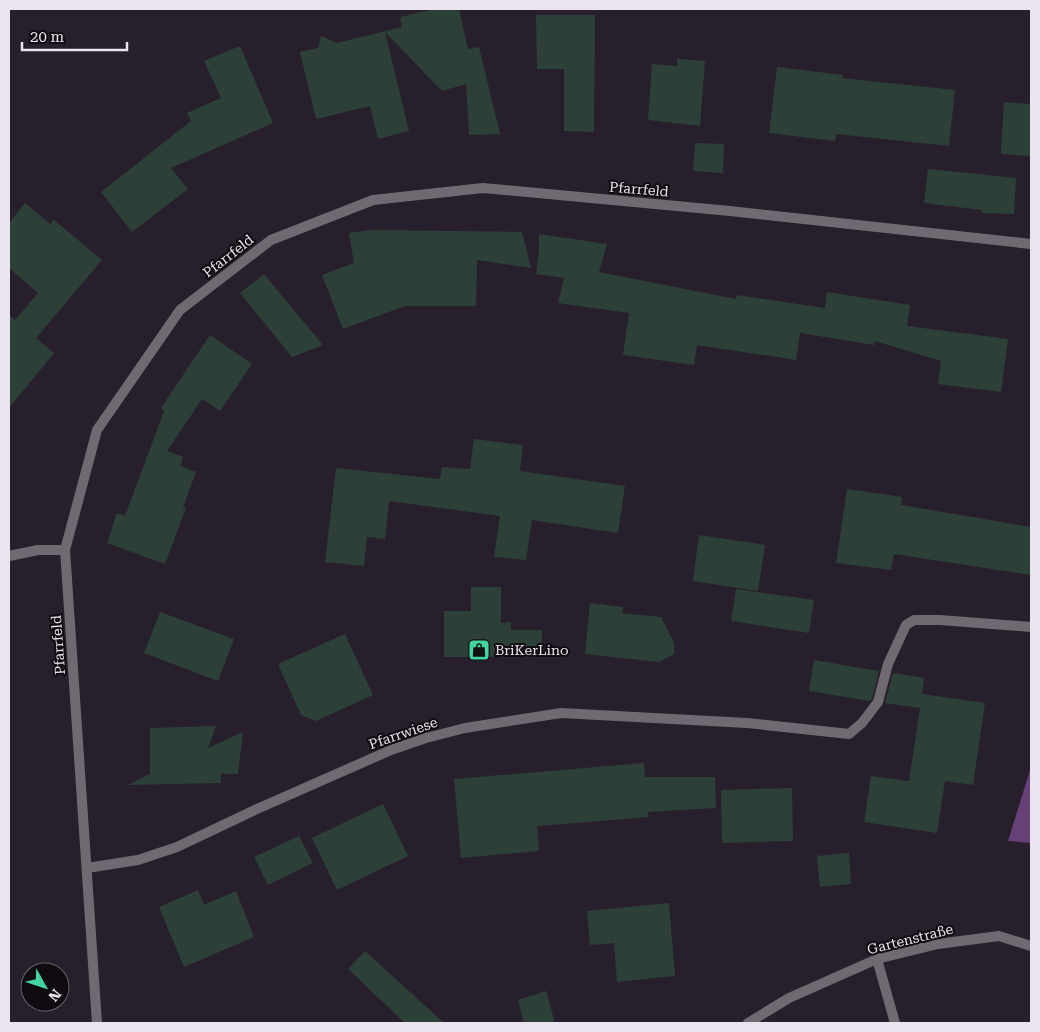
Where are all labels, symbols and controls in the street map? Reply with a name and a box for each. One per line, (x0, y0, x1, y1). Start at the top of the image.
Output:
scale bar (22, 20, 128, 52)
text: 20 m (30, 28, 65, 46)
street label: Pfarrfeld (609, 178, 669, 200)
street label: Pfarrfeld (200, 231, 256, 281)
street label: Pfarrfeld (48, 615, 68, 675)
shop icon: BriKerLino (467, 638, 491, 662)
place label: BriKerLino (495, 642, 569, 658)
street label: Pfarrwiese (367, 714, 440, 752)
street label: Gartenstraße (865, 921, 955, 957)
north arrow (20, 962, 70, 1012)
text: N (45, 986, 65, 1005)

